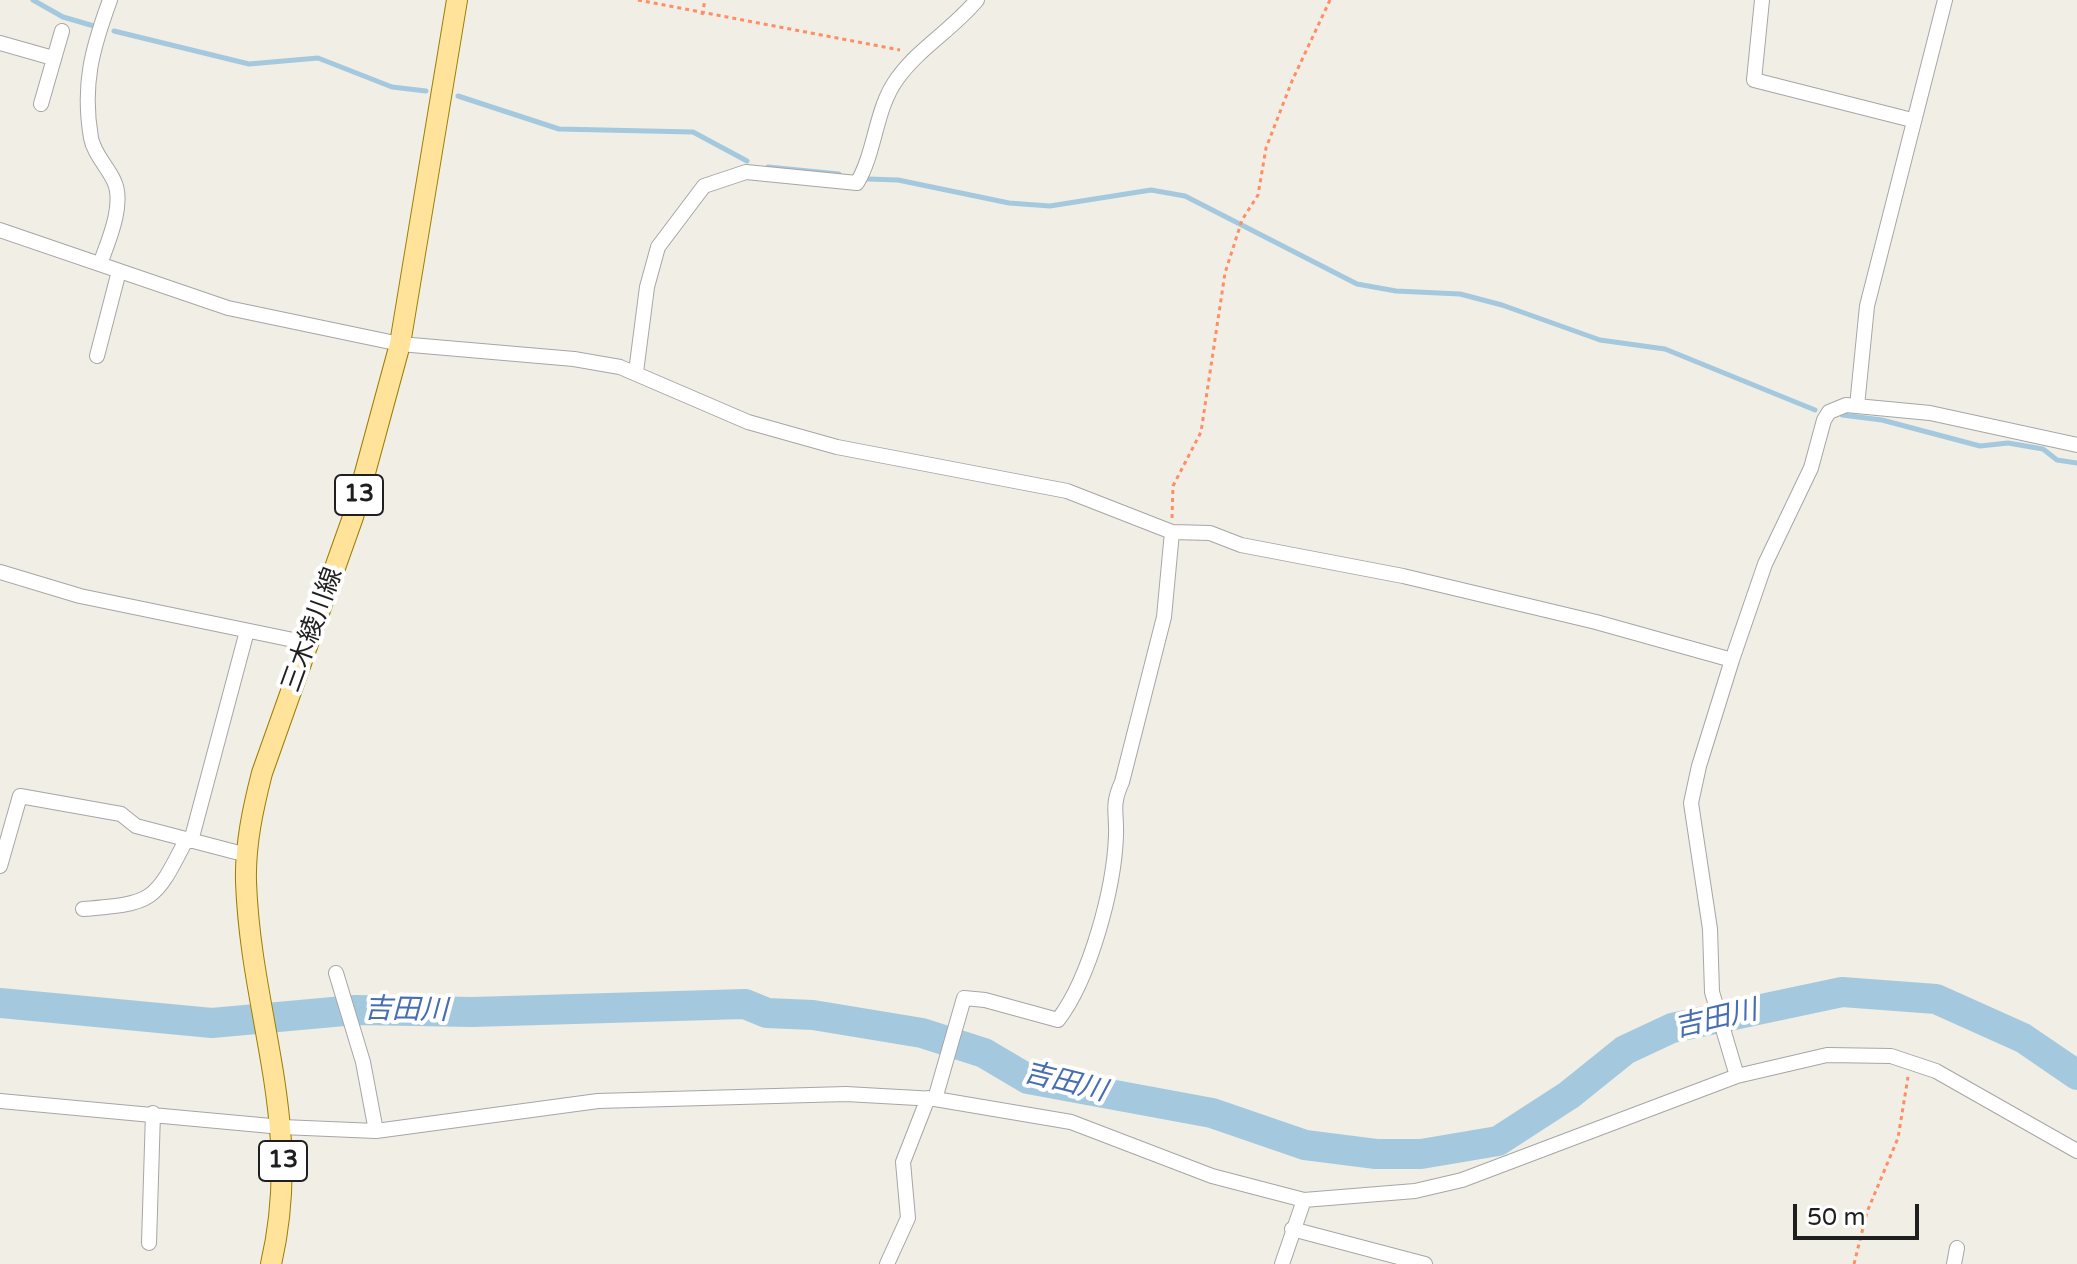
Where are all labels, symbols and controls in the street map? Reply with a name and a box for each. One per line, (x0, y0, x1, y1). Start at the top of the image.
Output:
road number: 13 (335, 475, 383, 515)
street label: 三木綾川線 (276, 564, 350, 696)
water label: 吉田川 (364, 993, 448, 1029)
water label: 吉田川 (1671, 994, 1761, 1046)
water label: 吉田川 (1020, 1057, 1110, 1109)
road number: 13 (259, 1141, 307, 1181)
scale bar (1797, 1188, 1923, 1238)
text: 50 m (1807, 1203, 1865, 1232)

